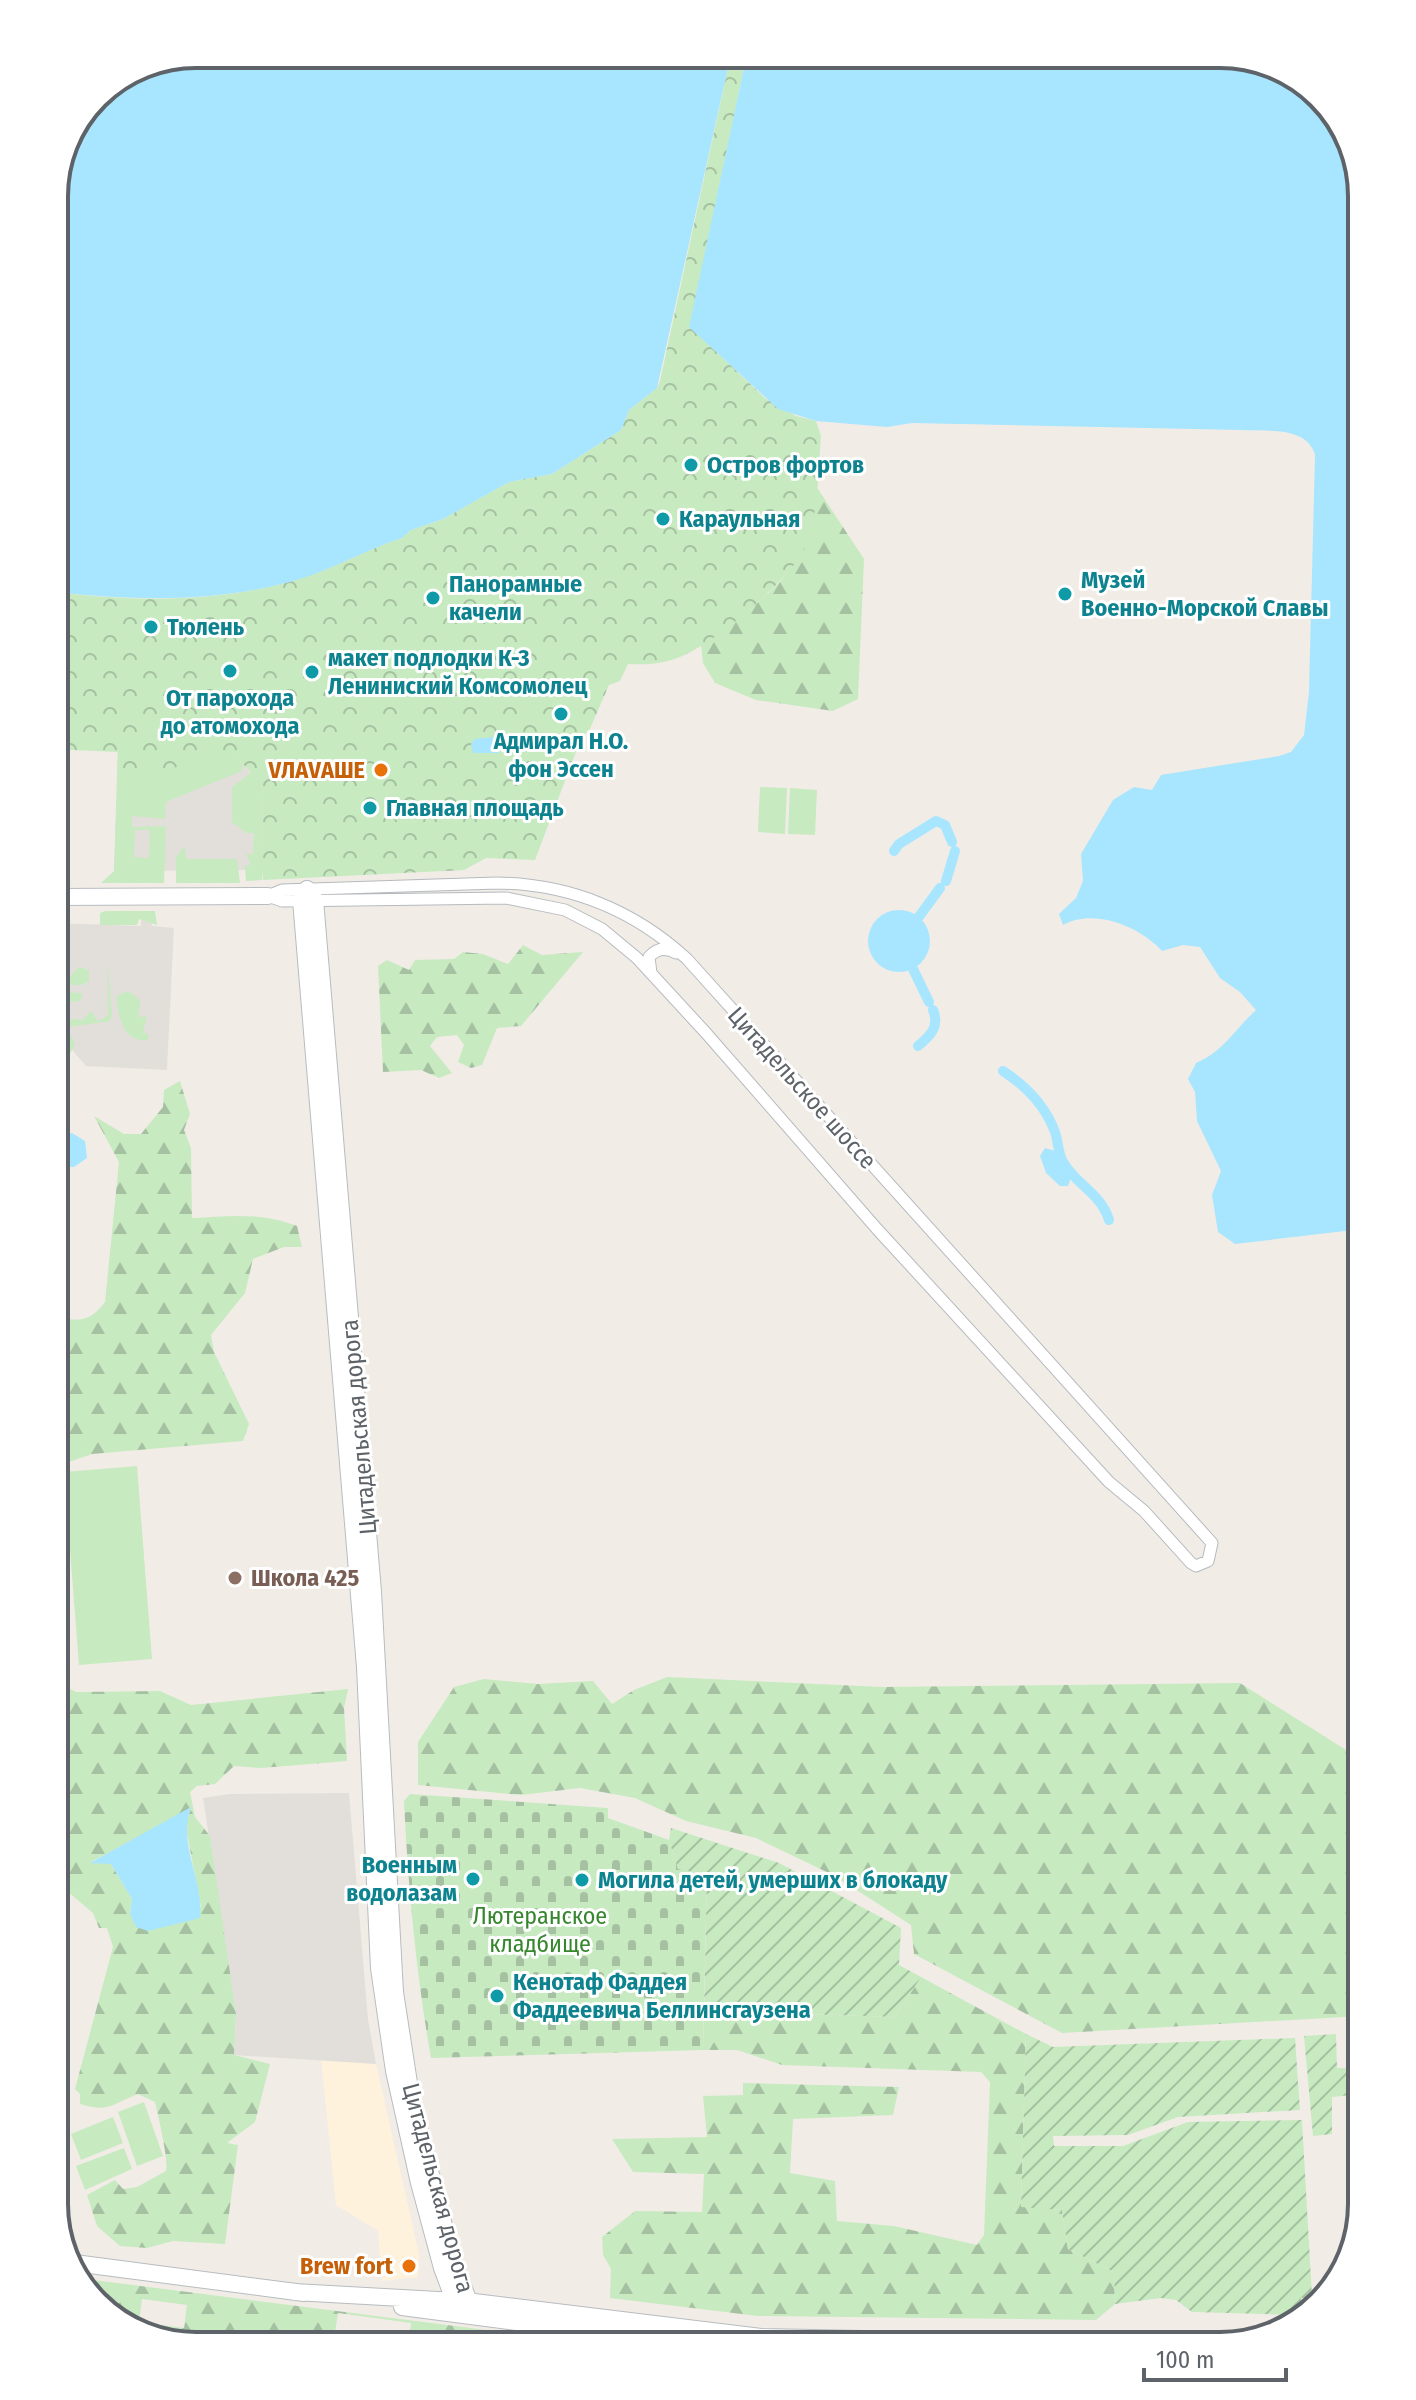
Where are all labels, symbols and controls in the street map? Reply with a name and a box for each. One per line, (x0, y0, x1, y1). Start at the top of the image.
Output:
place label: Остров фортов (707, 451, 864, 479)
marker: Остров фортов (682, 456, 700, 474)
place label: Караульная (679, 505, 800, 533)
marker: Караульная (654, 510, 672, 528)
place label: Музей Военно-Морской Славы (1081, 566, 1328, 622)
place label: Панорамные качели (449, 570, 582, 626)
marker: Музей Военно-Морской Славы (1056, 585, 1074, 603)
marker: Панорамные качели (424, 589, 442, 607)
place label: Тюлень (167, 613, 245, 641)
marker: Тюлень (142, 618, 160, 636)
place label: макет подлодки К-3 Лениниский Комсомолец (328, 644, 588, 700)
marker: От парохода до атомохода (221, 662, 239, 680)
marker: макет подлодки К-3 Лениниский Комсомолец (303, 663, 321, 681)
place label: От парохода до атомохода (160, 684, 299, 740)
marker: Адмирал Н.О. фон Эссен (552, 705, 570, 723)
place label: Адмирал Н.О. фон Эссен (493, 727, 628, 783)
place label: VЛАVАШЕ (267, 756, 365, 784)
marker: VЛАVАШЕ (372, 761, 390, 779)
place label: Главная площадь (386, 794, 564, 822)
marker: Главная площадь (361, 799, 379, 817)
street label: Цитадельское шоссе (722, 1001, 882, 1175)
street label: Цитадельская дорога (336, 1318, 382, 1536)
place label: Школа 425 (251, 1564, 359, 1592)
marker: Школа 425 (226, 1569, 244, 1587)
place label: Военным водолазам (346, 1851, 457, 1907)
place label: Могила детей, умерших в блокаду (598, 1866, 948, 1894)
marker: Военным водолазам (464, 1870, 482, 1888)
marker: Могила детей, умерших в блокаду (573, 1871, 591, 1889)
park label: Лютеранское кладбище (473, 1902, 607, 1958)
place label: Кенотаф Фаддея Фаддеевича Беллинсгаузена (513, 1968, 811, 2024)
marker: Кенотаф Фаддея Фаддеевича Беллинсгаузена (488, 1987, 506, 2005)
street label: Цитадельская дорога (397, 2080, 479, 2296)
place label: Brew fort (300, 2252, 394, 2280)
marker: Brew fort (400, 2257, 418, 2275)
scale bar (1144, 2332, 1286, 2382)
text: 100 m (1156, 2346, 1214, 2374)

